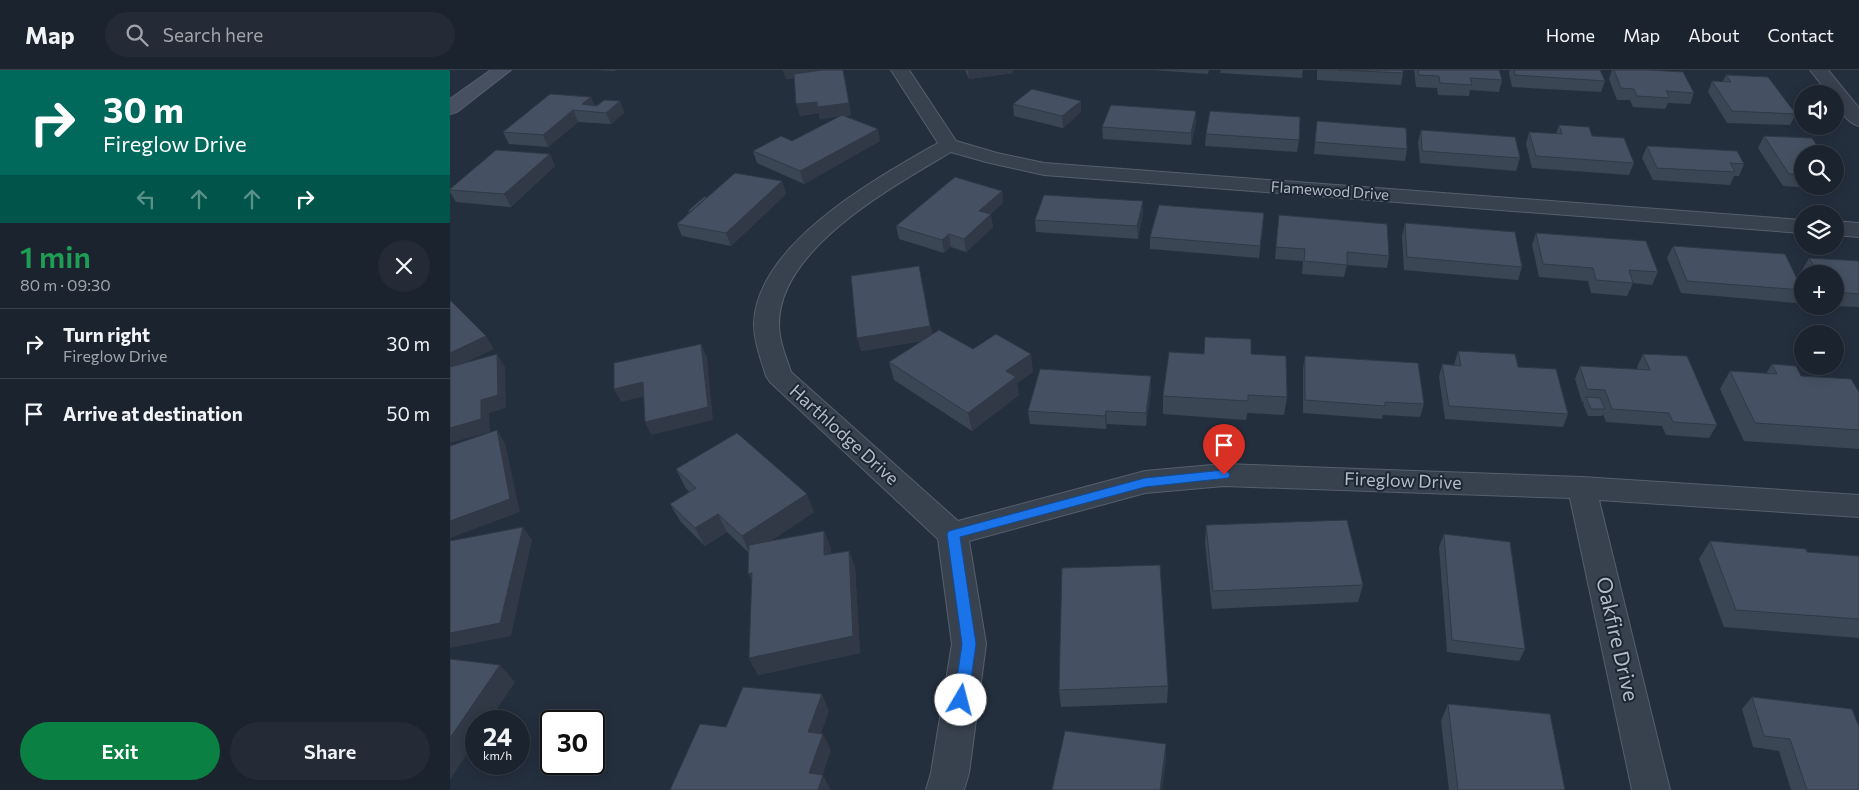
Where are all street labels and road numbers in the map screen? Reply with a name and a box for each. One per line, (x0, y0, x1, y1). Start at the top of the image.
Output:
street label: Flamewood Drive (1270, 177, 1390, 203)
street label: Harthlodge Drive (785, 379, 904, 489)
street label: Fireglow Drive (1344, 467, 1462, 493)
street label: Oakfire Drive (1592, 574, 1645, 703)

